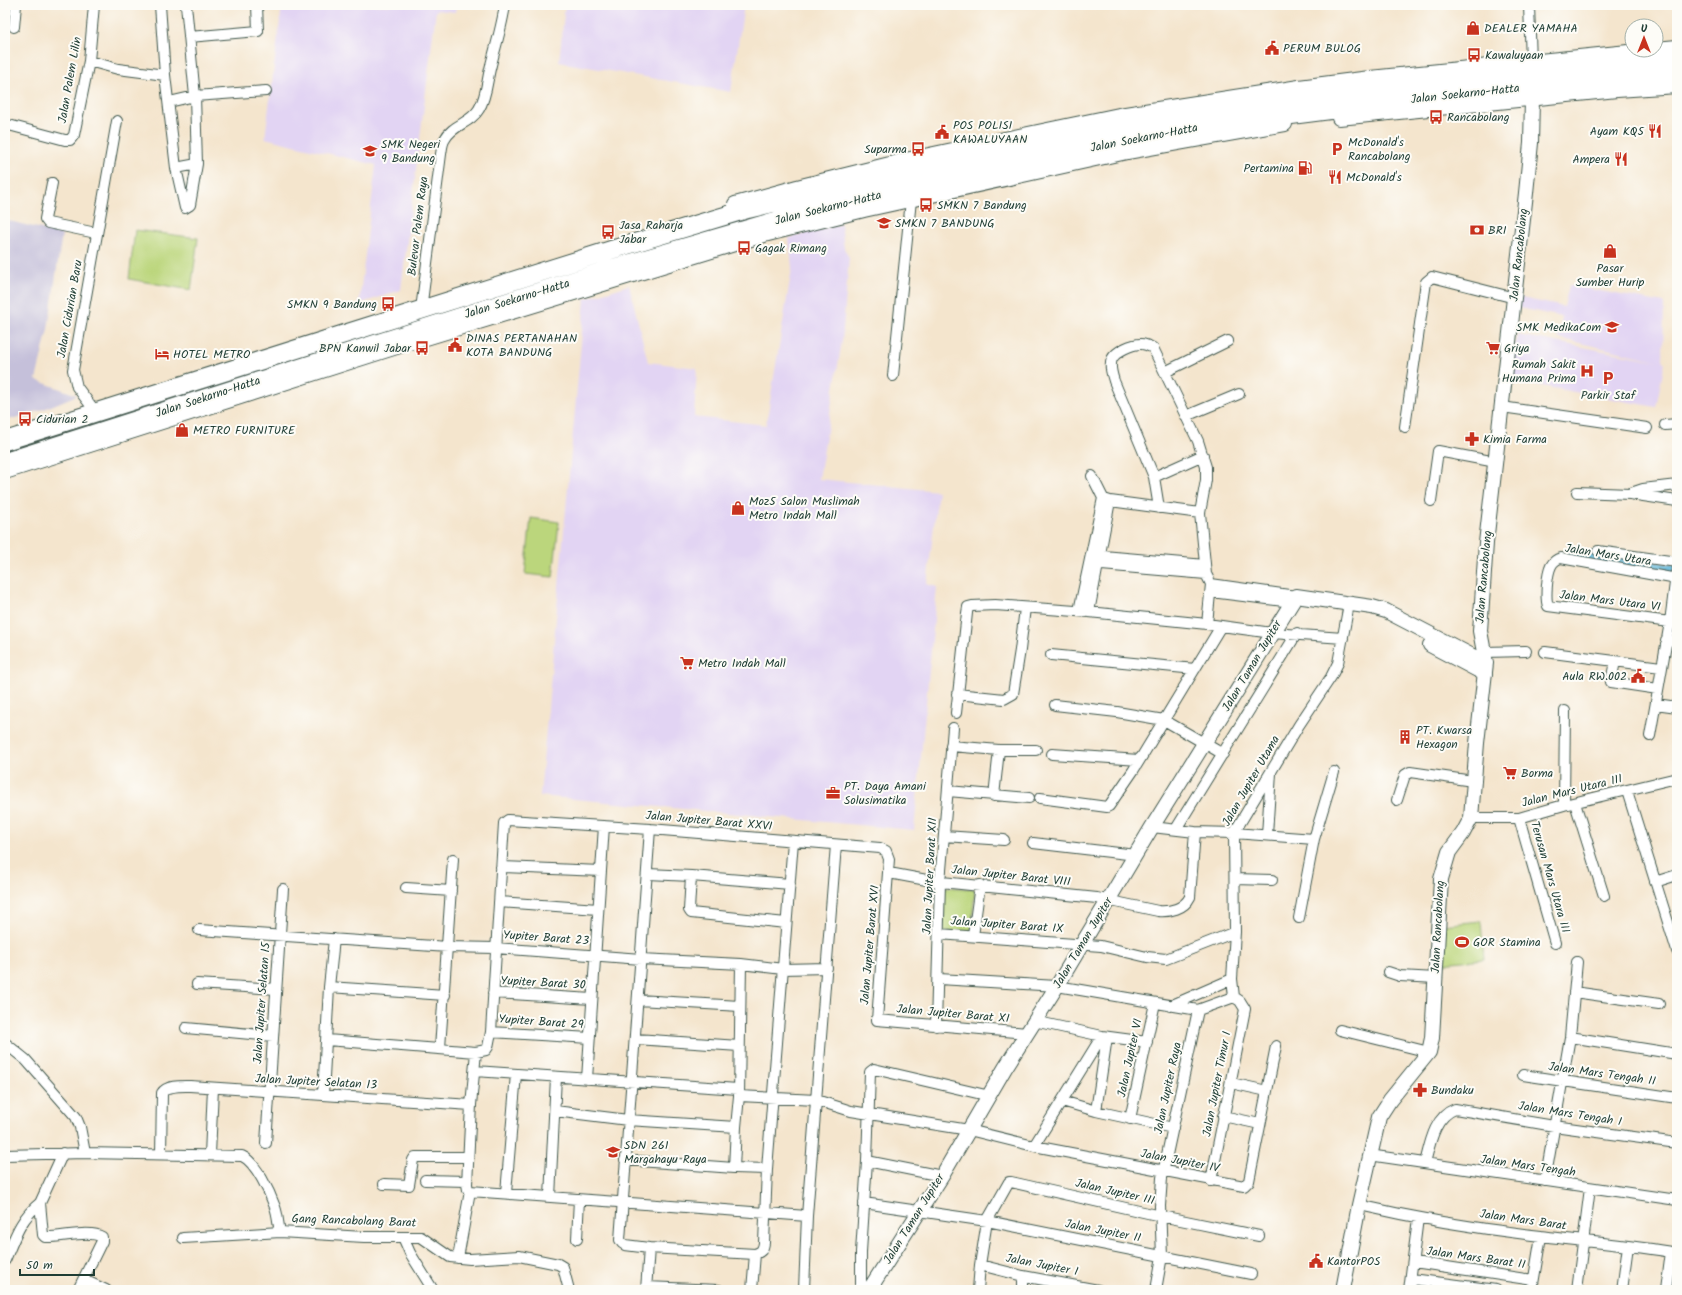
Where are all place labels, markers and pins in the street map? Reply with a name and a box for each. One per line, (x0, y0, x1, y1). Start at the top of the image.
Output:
place label: DEALER YAMAHA (1484, 19, 1578, 38)
shop icon: DEALER YAMAHA (1465, 20, 1481, 36)
place label: PERUM BULOG (1283, 39, 1361, 58)
public building icon: PERUM BULOG (1264, 40, 1280, 56)
place label: Kawaluyaan (1485, 46, 1543, 65)
bus stop icon: Kawaluyaan (1466, 47, 1482, 63)
place label: Rancabolang (1447, 108, 1510, 127)
bus stop icon: Rancabolang (1428, 109, 1444, 125)
place label: POS POLISI KAWALUYAAN (953, 116, 1027, 149)
place label: Ayam KQ5 (1590, 122, 1646, 141)
restaurant icon: Ayam KQ5 (1647, 123, 1663, 139)
public building icon: POS POLISI KAWALUYAAN (934, 124, 950, 140)
place label: McDonald's Rancabolang (1348, 133, 1411, 166)
place label: SMK Negeri 9 Bandung (381, 135, 441, 168)
place label: Suparma (864, 140, 907, 159)
bus stop icon: Suparma (910, 141, 926, 157)
parking icon: McDonald's Rancabolang (1329, 141, 1345, 157)
school or university icon: SMK Negeri 9 Bandung (362, 143, 378, 159)
place label: Ampera (1572, 150, 1610, 169)
restaurant icon: Ampera (1613, 151, 1629, 167)
place label: Pertamina (1243, 159, 1294, 178)
fuel station icon: Pertamina (1297, 160, 1313, 176)
place label: McDonald's (1346, 168, 1402, 187)
restaurant icon: McDonald's (1327, 169, 1343, 185)
place label: SMKN 7 Bandung (937, 196, 1027, 215)
bus stop icon: SMKN 7 Bandung (918, 197, 934, 213)
place label: SMKN 7 BANDUNG (895, 214, 995, 233)
school or university icon: SMKN 7 BANDUNG (876, 215, 892, 231)
place label: Jasa Raharja Jabar (619, 216, 684, 249)
place label: BRI (1488, 221, 1507, 240)
bank icon: BRI (1469, 222, 1485, 238)
bus stop icon: Jasa Raharja Jabar (600, 224, 616, 240)
place label: Gagak Rimang (755, 239, 827, 258)
bus stop icon: Gagak Rimang (736, 240, 752, 256)
shop icon: Pasar Sumber Hurip (1602, 243, 1618, 259)
place label: Pasar Sumber Hurip (1576, 259, 1645, 292)
place label: SMKN 9 Bandung (287, 295, 377, 314)
bus stop icon: SMKN 9 Bandung (380, 296, 396, 312)
place label: SMK MedikaCom (1516, 318, 1601, 337)
school or university icon: SMK MedikaCom (1604, 319, 1620, 335)
place label: DINAS PERTANAHAN KOTA BANDUNG (466, 329, 577, 362)
public building icon: DINAS PERTANAHAN KOTA BANDUNG (447, 337, 463, 353)
place label: BPN Kanwil Jabar (319, 339, 412, 358)
place label: Griya (1504, 339, 1530, 358)
bus stop icon: BPN Kanwil Jabar (414, 340, 430, 356)
supermarket icon: Griya (1485, 340, 1501, 356)
place label: HOTEL METRO (173, 345, 251, 364)
hotel icon: HOTEL METRO (154, 346, 170, 362)
place label: Rumah Sakit Humana Prima (1502, 355, 1576, 388)
hospital icon: Rumah Sakit Humana Prima (1579, 363, 1595, 379)
parking icon: Parkir Staf (1600, 370, 1616, 386)
place label: Parkir Staf (1581, 386, 1637, 405)
place label: Cidurian 2 (36, 410, 88, 429)
bus stop icon: Cidurian 2 (17, 411, 33, 427)
place label: METRO FURNITURE (193, 421, 296, 440)
shop icon: METRO FURNITURE (174, 422, 190, 438)
place label: Kimia Farma (1483, 430, 1547, 449)
pharmacy icon: Kimia Farma (1464, 431, 1480, 447)
place label: Moz5 Salon Muslimah Metro Indah Mall (749, 492, 860, 525)
shop icon: Moz5 Salon Muslimah Metro Indah Mall (730, 500, 746, 516)
place label: Metro Indah Mall (698, 654, 786, 673)
supermarket icon: Metro Indah Mall (679, 655, 695, 671)
place label: Aula RW.002 (1562, 667, 1627, 686)
public building icon: Aula RW.002 (1630, 668, 1646, 684)
place label: PT. Kwarsa Hexagon (1416, 721, 1472, 754)
building icon: PT. Kwarsa Hexagon (1397, 729, 1413, 745)
place label: Borma (1521, 764, 1554, 783)
supermarket icon: Borma (1502, 765, 1518, 781)
place label: PT. Daya Amani Solusimatika (844, 777, 927, 810)
office icon: PT. Daya Amani Solusimatika (825, 785, 841, 801)
place label: GOR Stamina (1473, 933, 1541, 952)
sports icon: GOR Stamina (1454, 934, 1470, 950)
place label: Bundaku (1431, 1081, 1474, 1100)
pharmacy icon: Bundaku (1412, 1082, 1428, 1098)
place label: SDN 261 Margahayu Raya (624, 1136, 707, 1169)
school or university icon: SDN 261 Margahayu Raya (605, 1144, 621, 1160)
place label: KantorPOS (1327, 1252, 1381, 1271)
public building icon: KantorPOS (1308, 1253, 1324, 1269)

